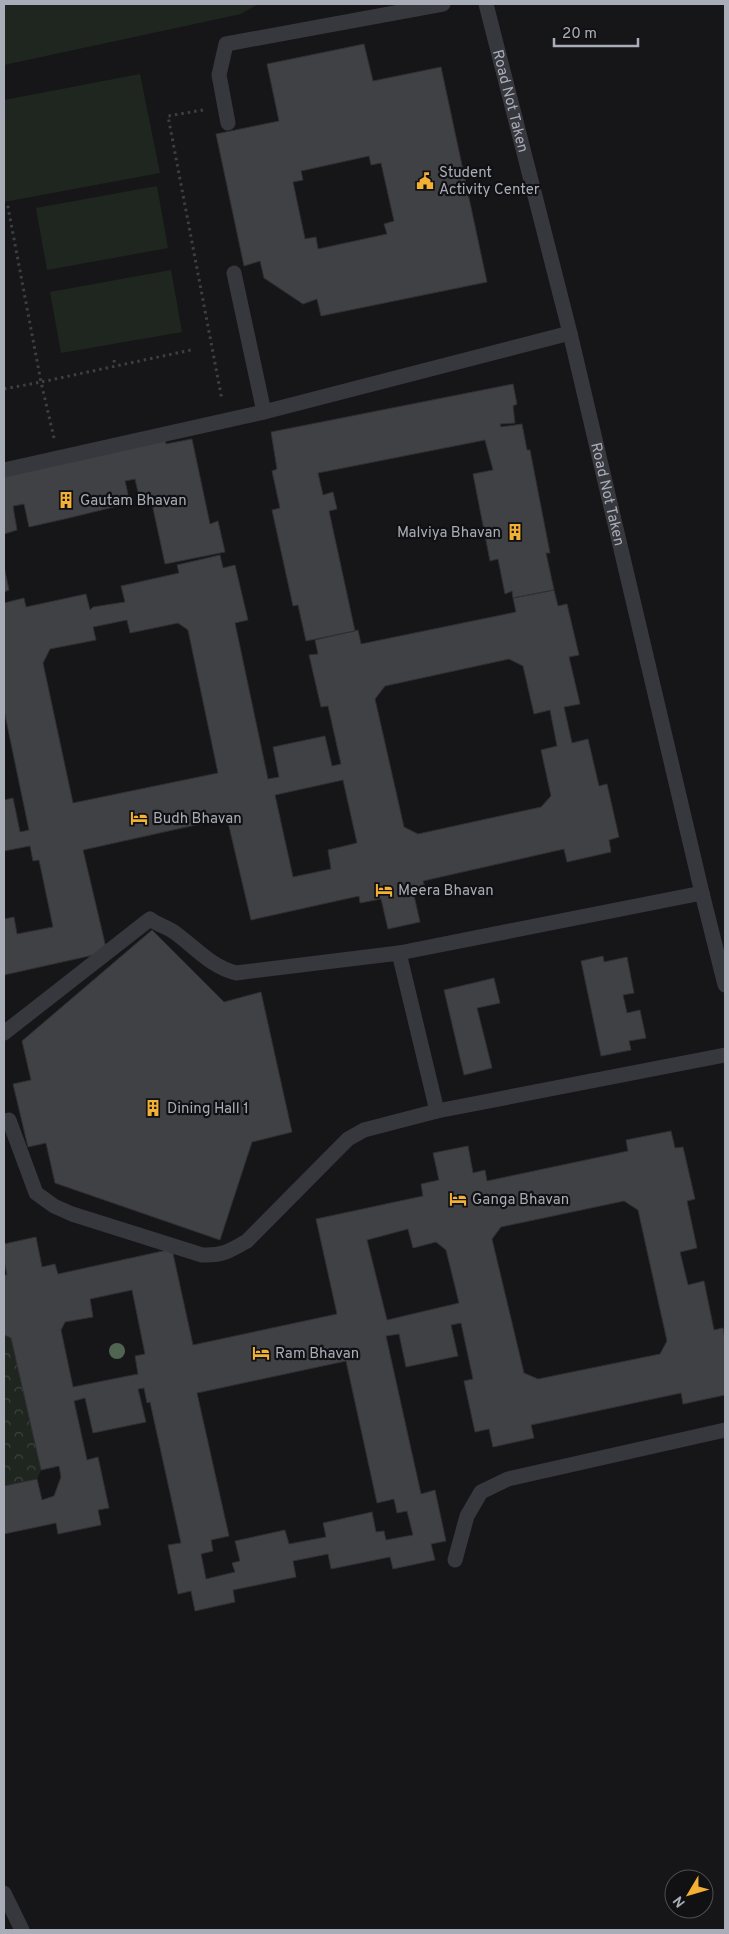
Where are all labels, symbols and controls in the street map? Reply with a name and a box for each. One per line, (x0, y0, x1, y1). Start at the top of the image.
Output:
scale bar (554, 15, 638, 47)
text: 20 m (562, 25, 597, 44)
street label: Road Not Taken (487, 48, 532, 155)
place label: Student Activity Center (439, 164, 540, 200)
public building icon: Student Activity Center (415, 171, 435, 191)
street label: Road Not Taken (585, 441, 628, 548)
building icon: Gautam Bhavan (56, 490, 76, 510)
place label: Gautam Bhavan (80, 492, 187, 511)
building icon: Malviya Bhavan (505, 522, 525, 542)
place label: Malviya Bhavan (397, 524, 501, 543)
hotel icon: Budh Bhavan (129, 808, 149, 828)
place label: Budh Bhavan (153, 810, 242, 829)
hotel icon: Meera Bhavan (374, 880, 394, 900)
place label: Meera Bhavan (398, 882, 494, 901)
building icon: Dining Hall 1 (143, 1098, 163, 1118)
place label: Dining Hall 1 (167, 1100, 249, 1119)
hotel icon: Ganga Bhavan (448, 1189, 468, 1209)
place label: Ganga Bhavan (472, 1191, 569, 1210)
hotel icon: Ram Bhavan (251, 1343, 271, 1363)
place label: Ram Bhavan (275, 1345, 359, 1364)
north arrow (664, 1869, 714, 1919)
text: N (670, 1892, 690, 1910)

